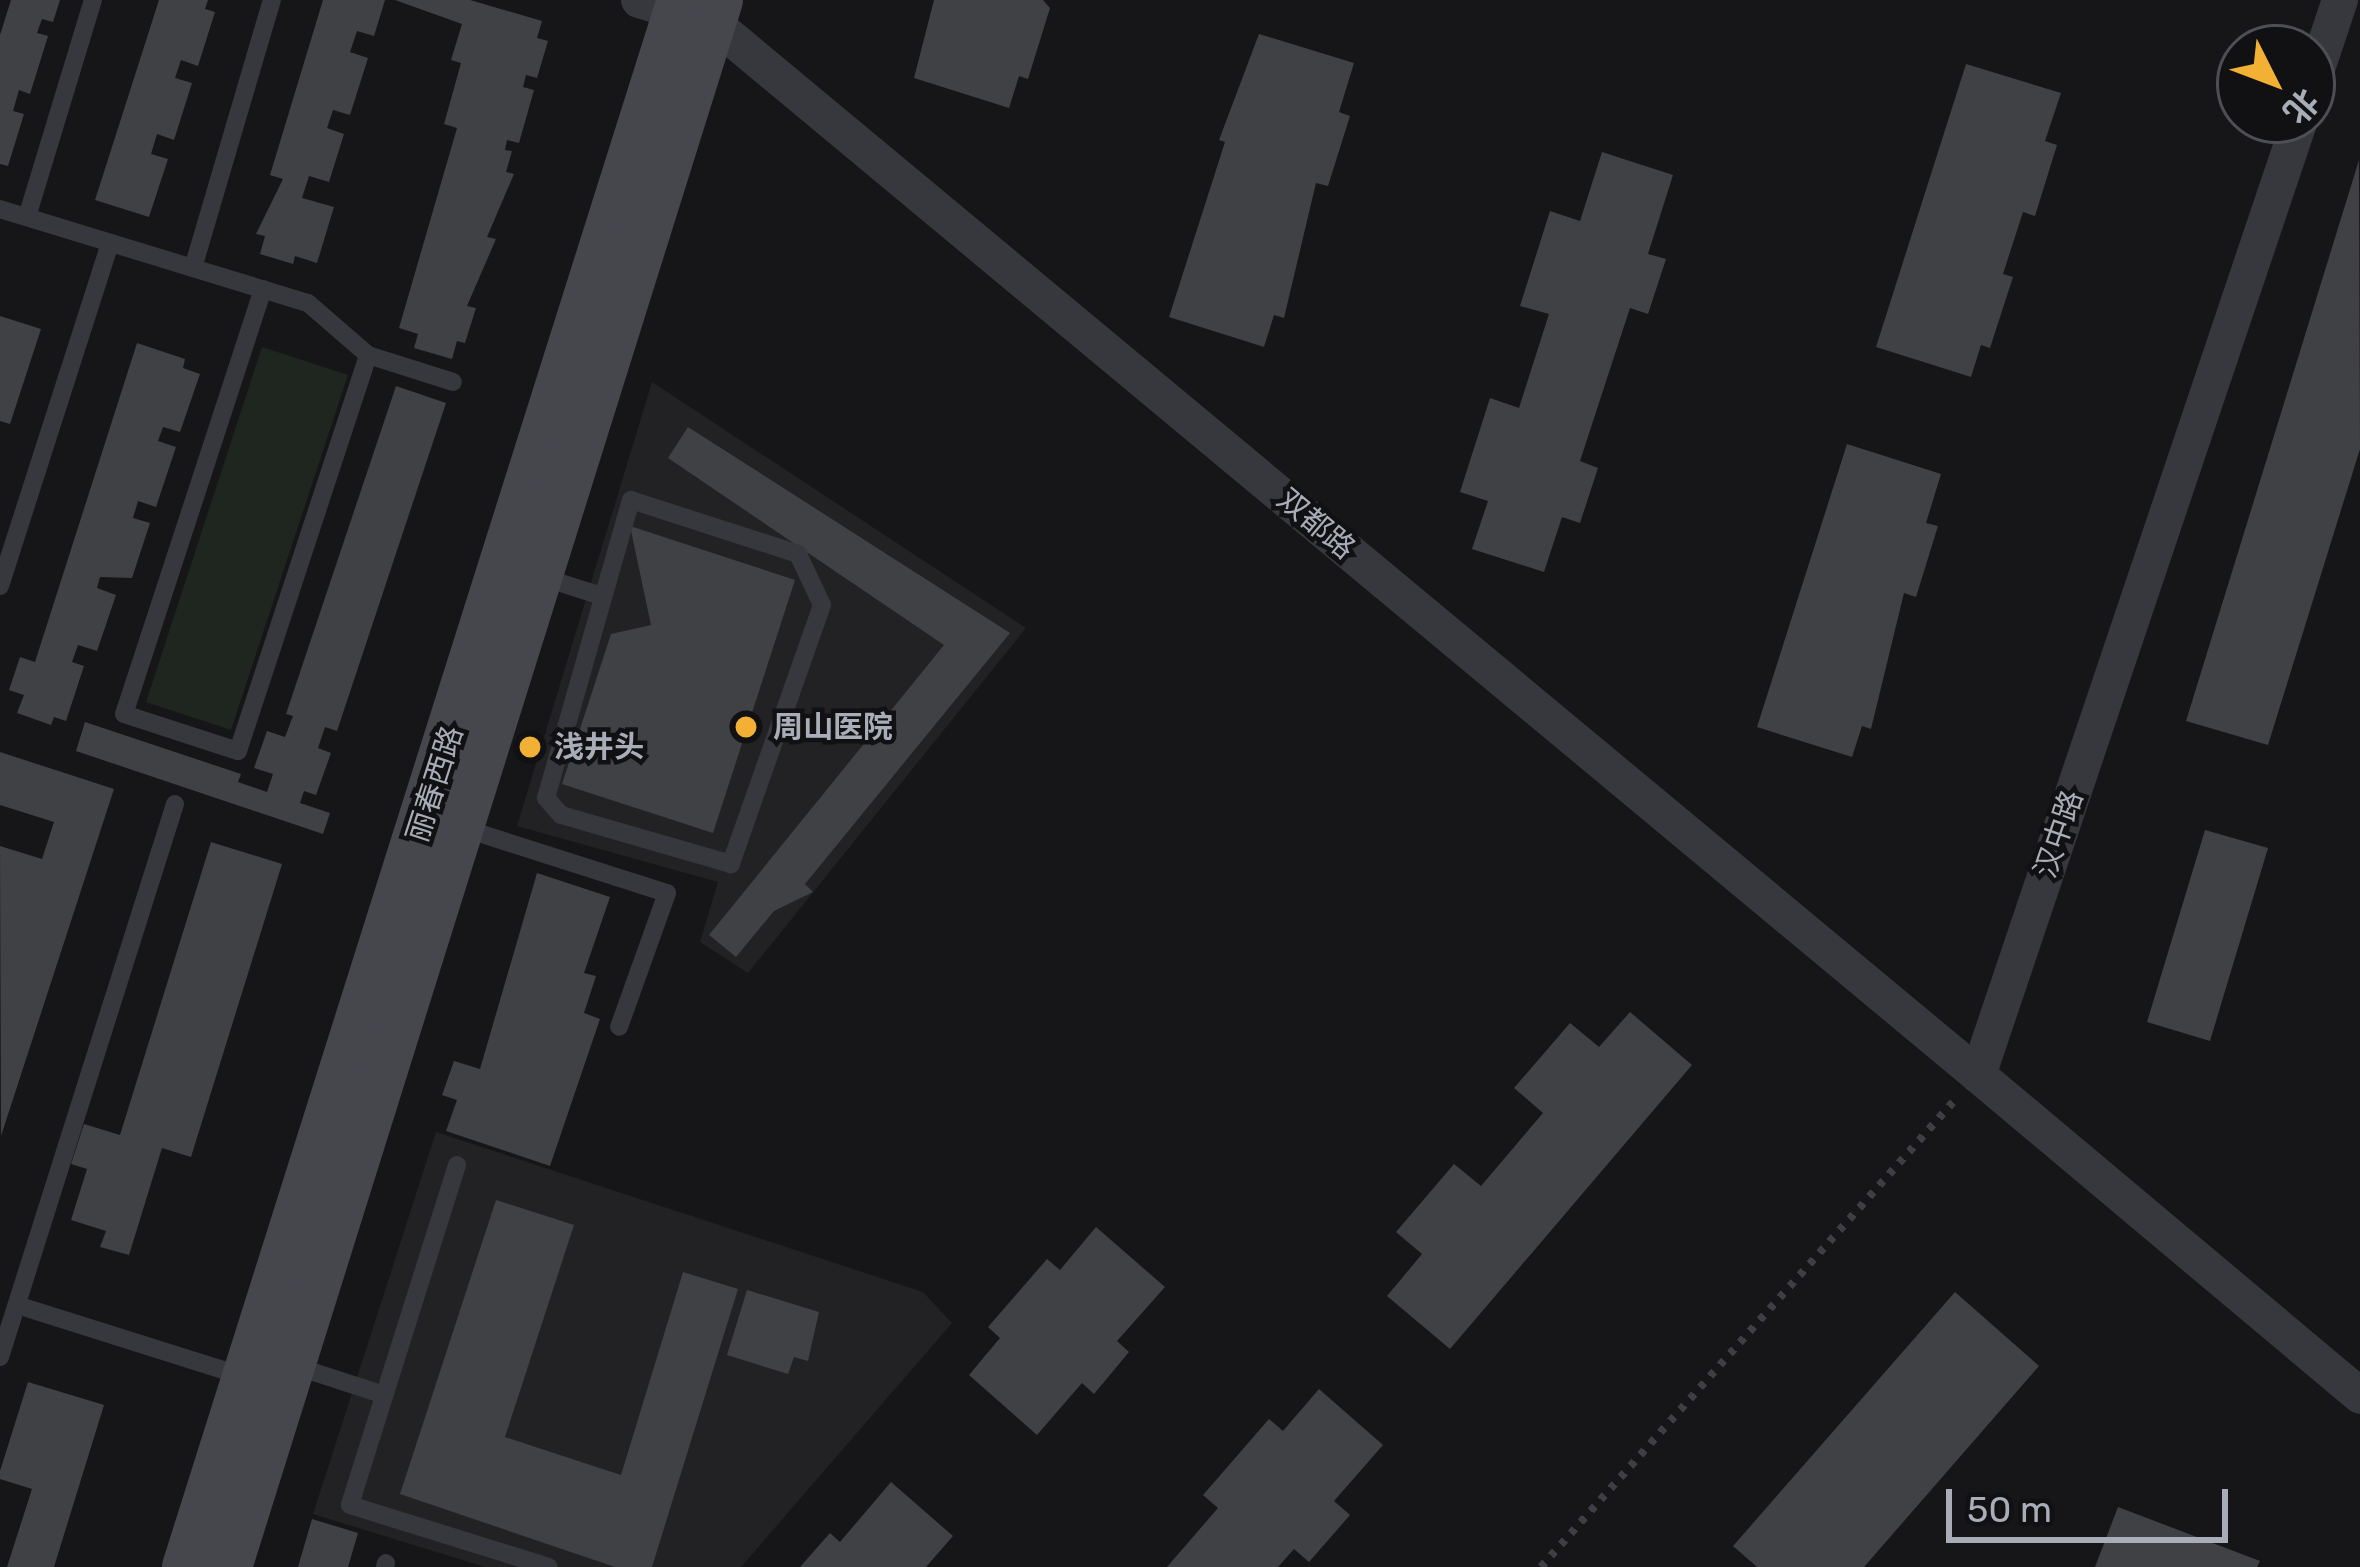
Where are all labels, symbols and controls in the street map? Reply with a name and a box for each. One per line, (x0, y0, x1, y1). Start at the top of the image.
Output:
north arrow (2216, 24, 2336, 144)
text: 北 (2275, 81, 2326, 132)
street label: 双都路 (1270, 481, 1362, 567)
place label: 周山医院 (773, 709, 893, 745)
marker: 周山医院 (730, 711, 762, 743)
street label: 丽春西路 (399, 721, 471, 847)
place label: 浅井头 (554, 729, 644, 765)
marker: 浅井头 (517, 734, 543, 760)
street label: 汉中路 (2027, 786, 2091, 882)
scale bar (1952, 1465, 2234, 1539)
text: 50 m (1967, 1488, 2052, 1531)

